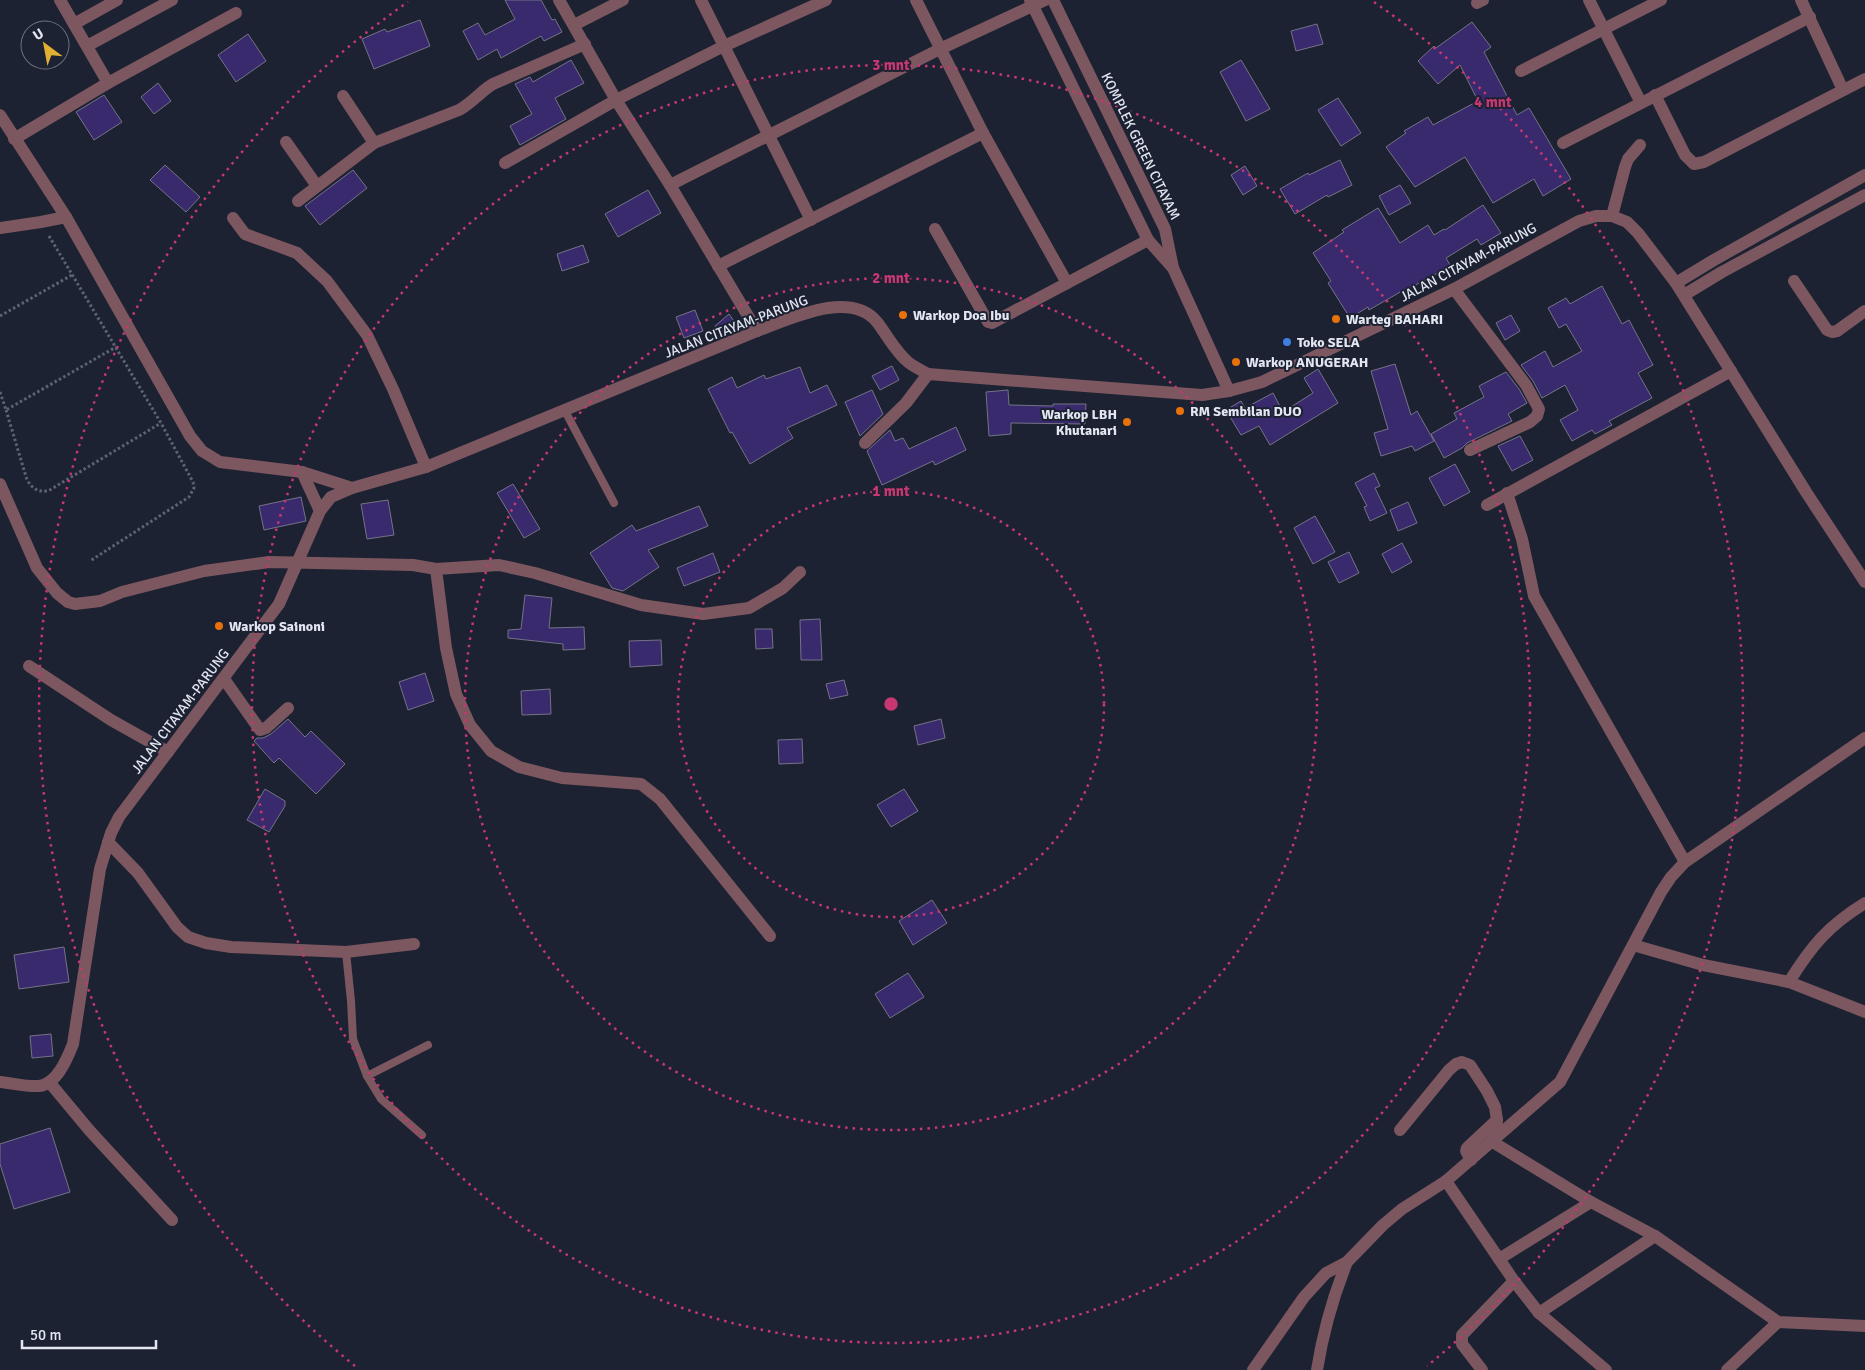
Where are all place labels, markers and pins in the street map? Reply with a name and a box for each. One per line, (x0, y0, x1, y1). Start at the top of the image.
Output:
place label: Warkop Doa Ibu (913, 307, 1010, 324)
marker: Warkop Doa Ibu (897, 309, 909, 321)
place label: Warteg BAHARI (1346, 311, 1443, 328)
marker: Warteg BAHARI (1330, 313, 1342, 325)
place label: Toko SELA (1297, 334, 1360, 351)
marker: Toko SELA (1281, 336, 1293, 348)
place label: Warkop ANUGERAH (1246, 354, 1368, 371)
marker: Warkop ANUGERAH (1230, 356, 1242, 368)
place label: RM Sembilan DUO (1190, 403, 1301, 420)
marker: RM Sembilan DUO (1174, 405, 1186, 417)
place label: Warkop LBH Khutanari (1042, 406, 1117, 439)
marker: Warkop LBH Khutanari (1121, 416, 1133, 428)
place label: Warkop Sainoni (229, 618, 325, 635)
marker: Warkop Sainoni (213, 620, 225, 632)
centre of rings (882, 695, 900, 713)

